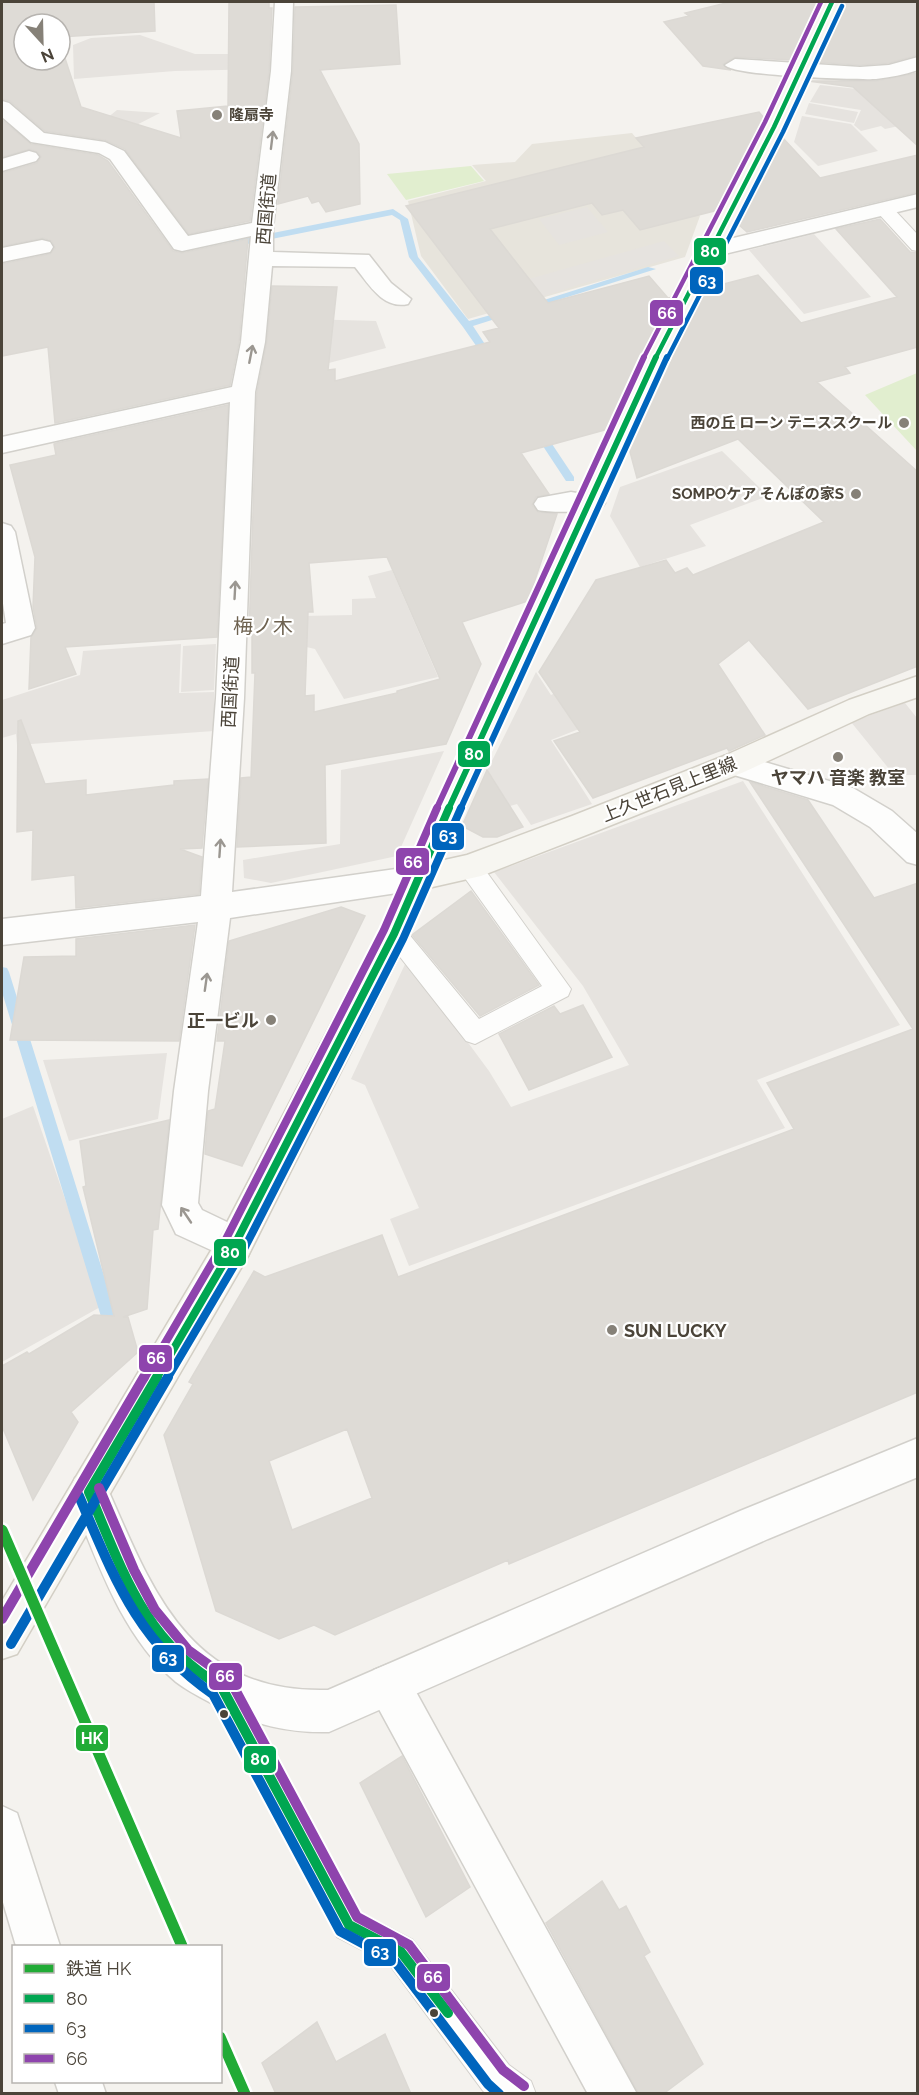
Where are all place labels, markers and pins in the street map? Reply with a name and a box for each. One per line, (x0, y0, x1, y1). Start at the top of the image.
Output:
place label: 隆扇寺 (229, 106, 274, 124)
marker: 隆扇寺 (210, 108, 224, 122)
place label: 西の丘 ローン テニススクール (691, 414, 892, 432)
marker: 西の丘 ローン テニススクール (897, 416, 911, 430)
place label: SOMPOケア そんぽの家S (672, 485, 844, 503)
marker: SOMPOケア そんぽの家S (849, 487, 863, 501)
marker: ヤマハ 音楽 教室 (831, 750, 845, 764)
place label: ヤマハ 音楽 教室 (771, 767, 905, 788)
place label: 正一ビル (187, 1010, 259, 1031)
marker: 正一ビル (264, 1013, 278, 1027)
place label: SUN LUCKY (624, 1320, 727, 1341)
marker: SUN LUCKY (605, 1323, 619, 1337)
unlabelled marker (218, 1708, 230, 1720)
unlabelled marker (428, 2007, 440, 2019)

